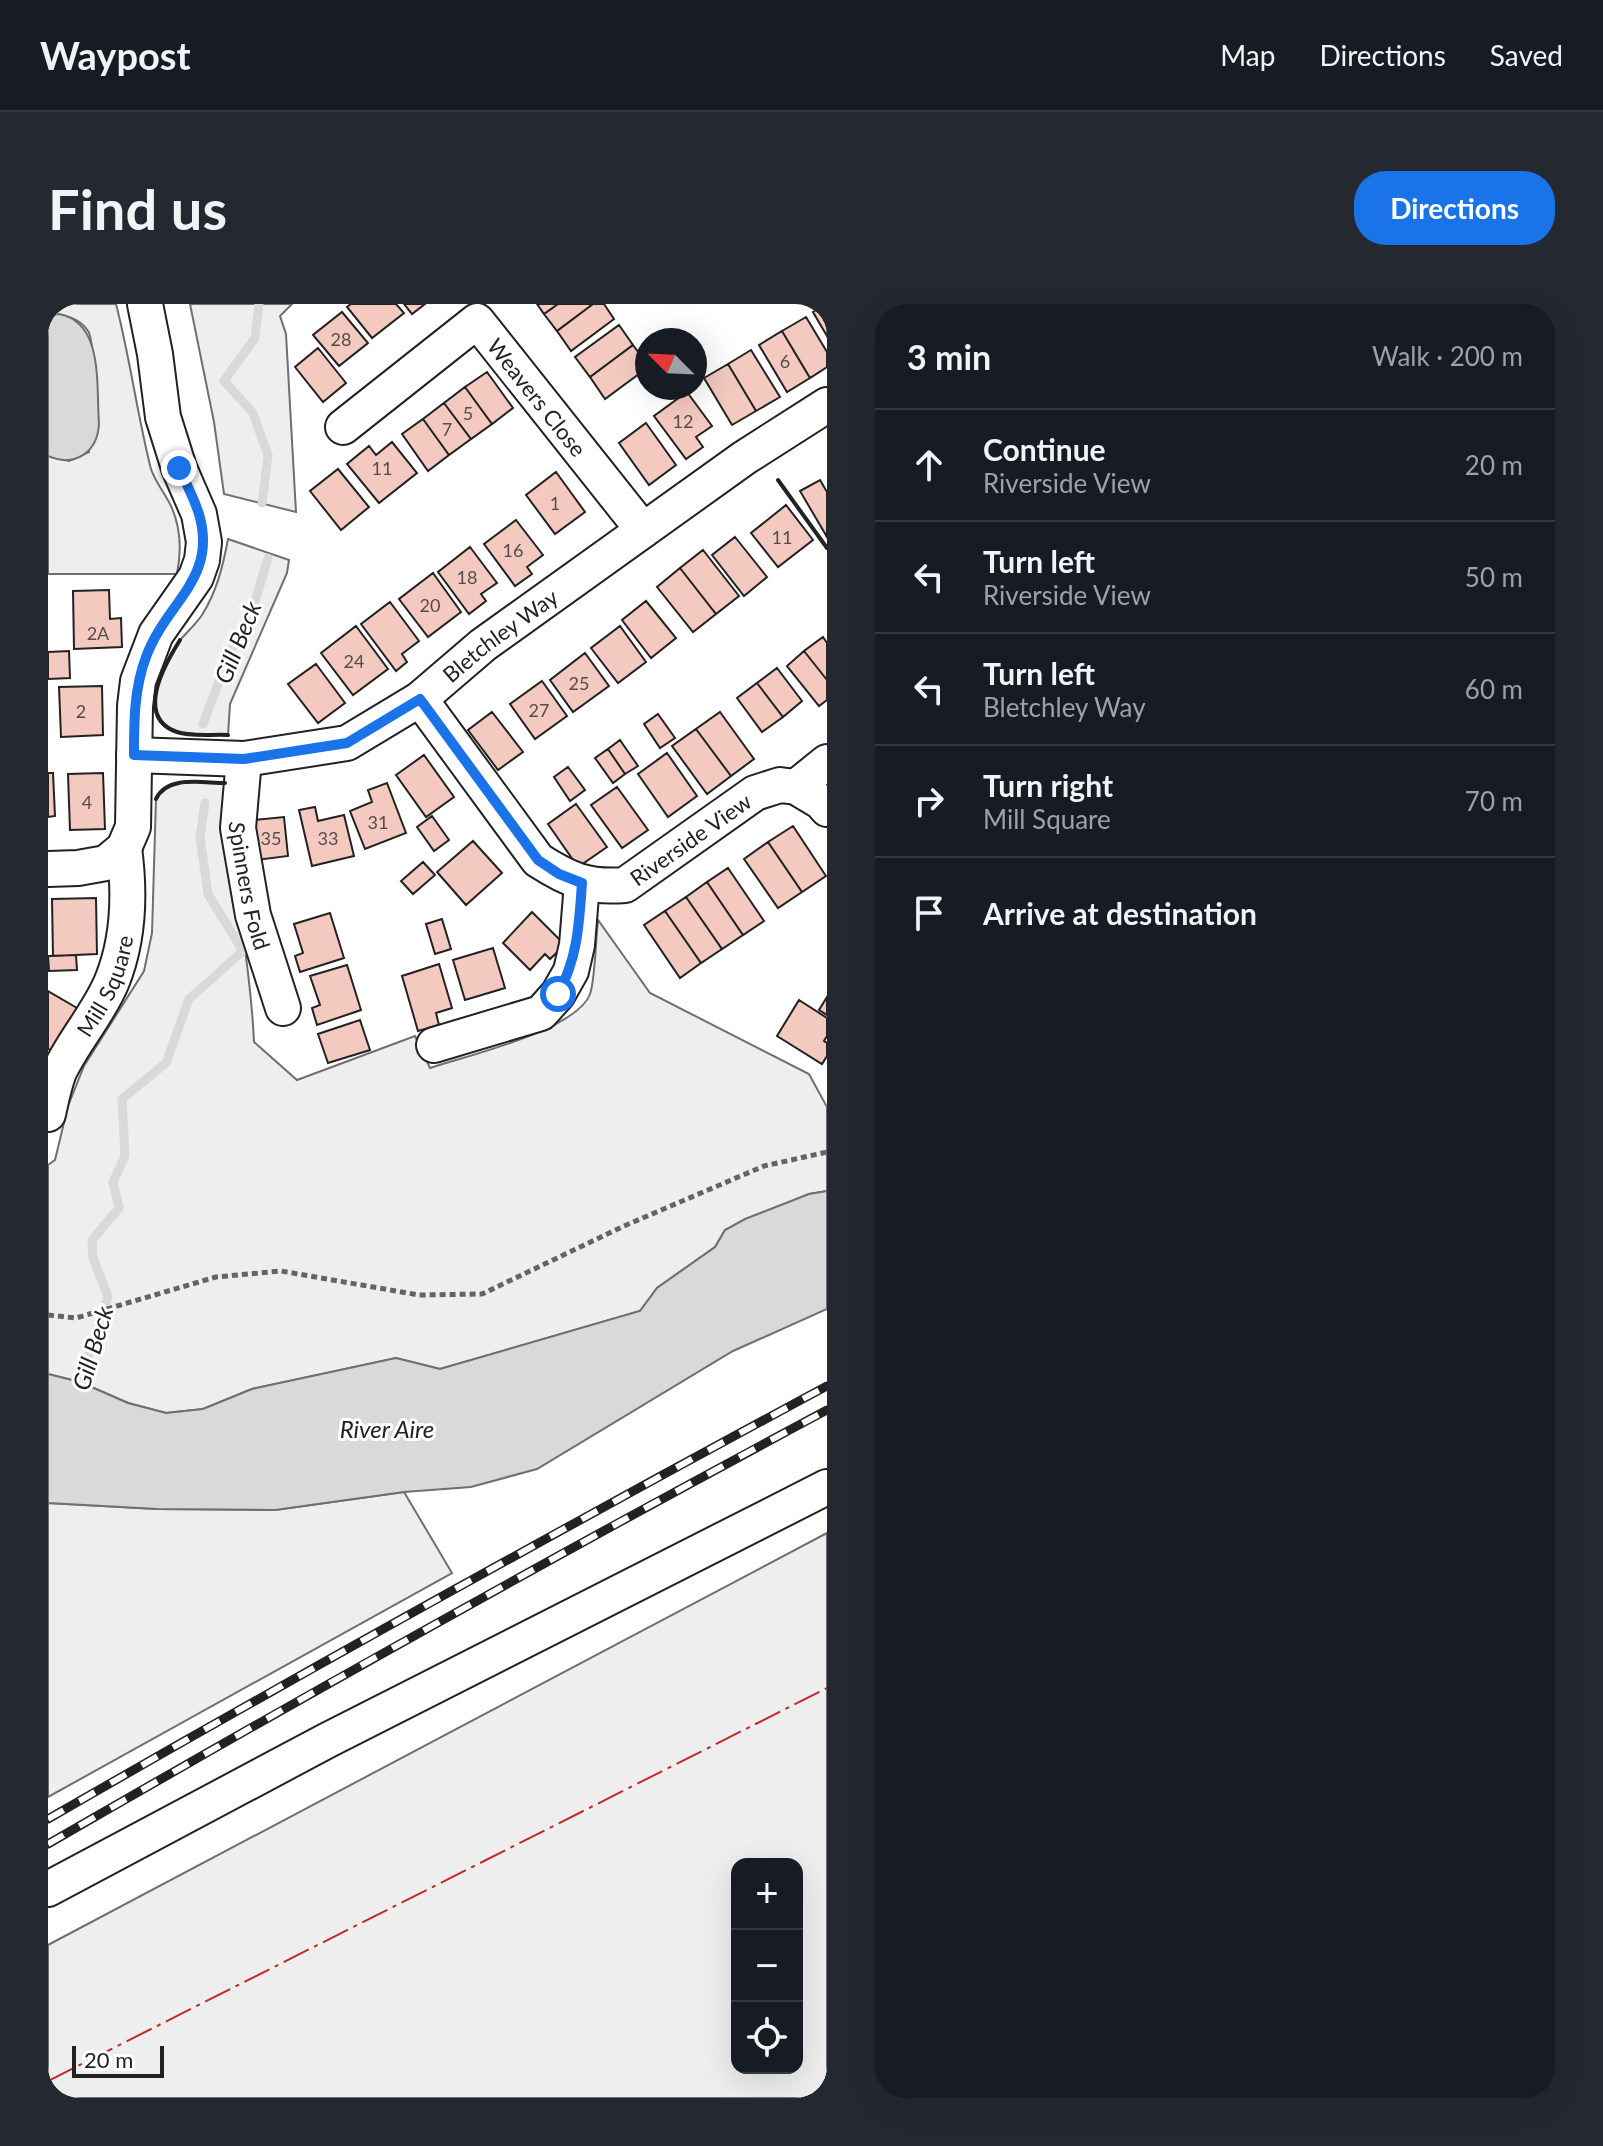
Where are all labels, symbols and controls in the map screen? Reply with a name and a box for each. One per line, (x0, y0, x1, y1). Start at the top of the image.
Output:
text: Waypost (40, 32, 191, 78)
text: Map (1220, 38, 1275, 72)
text: Directions (1319, 38, 1446, 72)
text: Saved (1490, 38, 1563, 72)
button: Directions (1354, 171, 1555, 245)
text: Find us (48, 175, 227, 242)
house number: 28 (331, 328, 351, 350)
north arrow (635, 328, 707, 400)
street label: Weavers Close (482, 333, 593, 462)
text: 3 min (907, 336, 991, 377)
text: Walk · 200 m (1372, 340, 1523, 372)
house number: 6 (780, 350, 790, 372)
house number: 5 (463, 402, 473, 424)
house number: 12 (673, 410, 693, 432)
house number: 7 (442, 418, 452, 440)
text: Continue (983, 431, 1106, 467)
icon: ahead (907, 443, 951, 487)
text: 20 m (1465, 449, 1523, 481)
route end (161, 450, 197, 486)
house number: 11 (372, 457, 392, 479)
text: Riverside View (983, 467, 1151, 499)
house number: 1 (550, 492, 560, 514)
house number: 11 (772, 526, 792, 548)
house number: 16 (503, 539, 523, 561)
text: Turn left (983, 543, 1095, 579)
icon: left (907, 555, 951, 599)
text: 50 m (1465, 561, 1523, 593)
house number: 18 (457, 566, 477, 588)
text: Riverside View (983, 579, 1151, 611)
street label: Bletchley Way (437, 582, 563, 687)
house number: 20 (420, 594, 440, 616)
water label: Gill Beck (207, 596, 267, 687)
house number: 2A (87, 622, 110, 644)
house number: 24 (344, 650, 364, 672)
text: Turn left (983, 655, 1095, 691)
icon: left (907, 667, 951, 711)
house number: 25 (569, 672, 589, 694)
text: 60 m (1465, 673, 1523, 705)
text: Bletchley Way (983, 691, 1146, 723)
house number: 27 (529, 699, 549, 721)
house number: 2 (76, 700, 86, 722)
text: Turn right (983, 767, 1113, 803)
icon: right (907, 779, 951, 823)
text: 70 m (1465, 785, 1523, 817)
street label: Riverside View (624, 787, 756, 891)
house number: 4 (82, 791, 92, 813)
text: Mill Square (983, 803, 1111, 835)
house number: 31 (368, 811, 388, 833)
street label: Spinners Fold (224, 821, 277, 953)
house number: 35 (261, 827, 281, 849)
house number: 33 (318, 827, 338, 849)
icon: arrive (907, 891, 951, 935)
text: Arrive at destination (983, 895, 1257, 931)
street label: Mill Square (70, 933, 138, 1041)
route start (540, 976, 576, 1012)
water label: Gill Beck (66, 1302, 119, 1393)
water label: River Aire (340, 1414, 434, 1443)
map controls (731, 1858, 803, 2074)
button: + (731, 1858, 803, 1930)
button: − (731, 1930, 803, 2002)
button: locate (731, 2002, 803, 2074)
scale bar (72, 2042, 164, 2078)
text: 20 m (84, 2046, 133, 2073)

